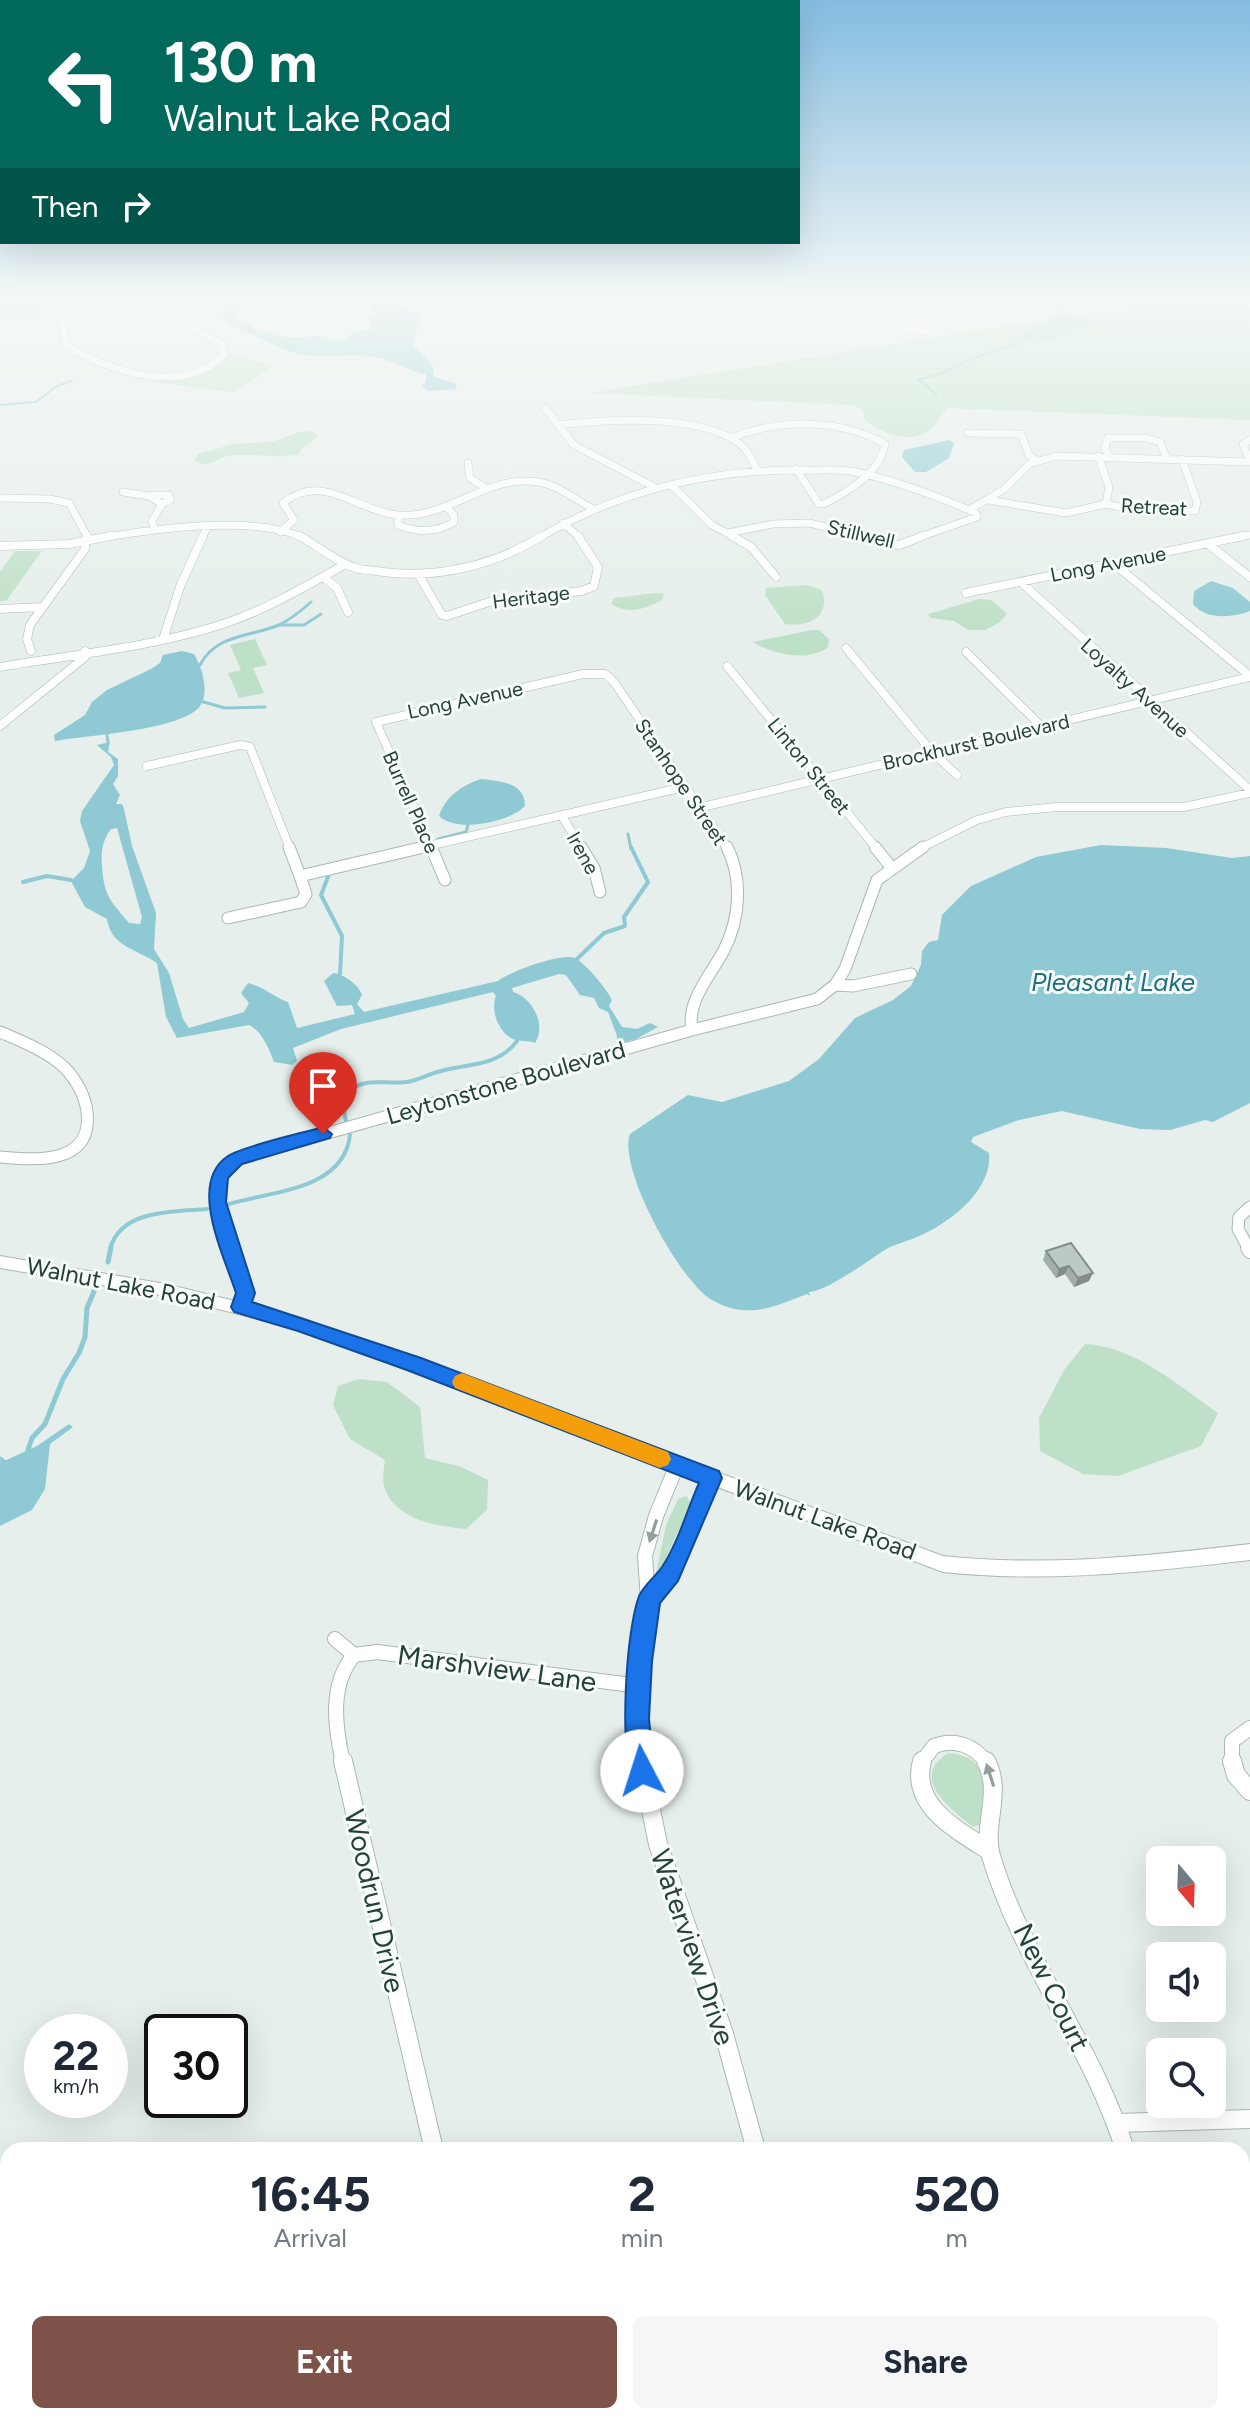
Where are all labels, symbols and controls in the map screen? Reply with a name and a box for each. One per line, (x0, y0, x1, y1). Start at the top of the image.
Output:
text: 130 m (164, 29, 317, 96)
icon: left (32, 32, 136, 136)
text: Walnut Lake Road (164, 97, 452, 140)
icon: right (114, 184, 158, 228)
text: Then (32, 188, 98, 225)
street label: Retreat (1120, 493, 1188, 521)
street label: Stillwell (825, 515, 897, 553)
street label: Long Avenue (1048, 541, 1168, 587)
street label: Heritage (491, 580, 571, 614)
street label: Loyalty Avenue (1076, 633, 1194, 743)
street label: Long Avenue (405, 676, 525, 724)
street label: Brockhurst Boulevard (880, 709, 1072, 775)
street label: Linton Street (763, 713, 855, 819)
street label: Stanhope Street (630, 714, 732, 850)
street label: Burrell Place (378, 747, 444, 857)
street label: Irene (562, 827, 604, 879)
water label: Pleasant Lake (1031, 966, 1195, 998)
street label: Leytonstone Boulevard (383, 1034, 629, 1131)
pin (289, 1052, 357, 1134)
icon: arrive (301, 1064, 345, 1108)
street label: Walnut Lake Road (24, 1251, 218, 1316)
street label: Walnut Lake Road (730, 1473, 920, 1566)
one-way arrow (646, 1519, 659, 1543)
street label: Marshview Lane (395, 1637, 599, 1699)
position arrow (600, 1729, 684, 1813)
one-way arrow (984, 1763, 996, 1787)
street label: Woodrun Drive (337, 1806, 413, 1996)
street label: Waterview Drive (644, 1845, 742, 2049)
north arrow (1146, 1846, 1226, 1926)
map controls (1146, 1846, 1226, 2118)
street label: New Court (1007, 1918, 1097, 2056)
button: sound (1146, 1942, 1226, 2022)
speed limit sign: 30 (144, 2014, 248, 2118)
text: 22 (53, 2032, 99, 2080)
button: search (1146, 2038, 1226, 2118)
text: km/h (53, 2074, 99, 2098)
text: 16:45 (250, 2165, 371, 2223)
text: 2 (628, 2165, 656, 2223)
text: 520 (913, 2165, 1000, 2223)
text: Arrival (274, 2222, 347, 2254)
text: min (621, 2222, 663, 2254)
text: m (946, 2222, 968, 2254)
button: Exit (32, 2316, 617, 2408)
button: Share (633, 2316, 1218, 2408)

